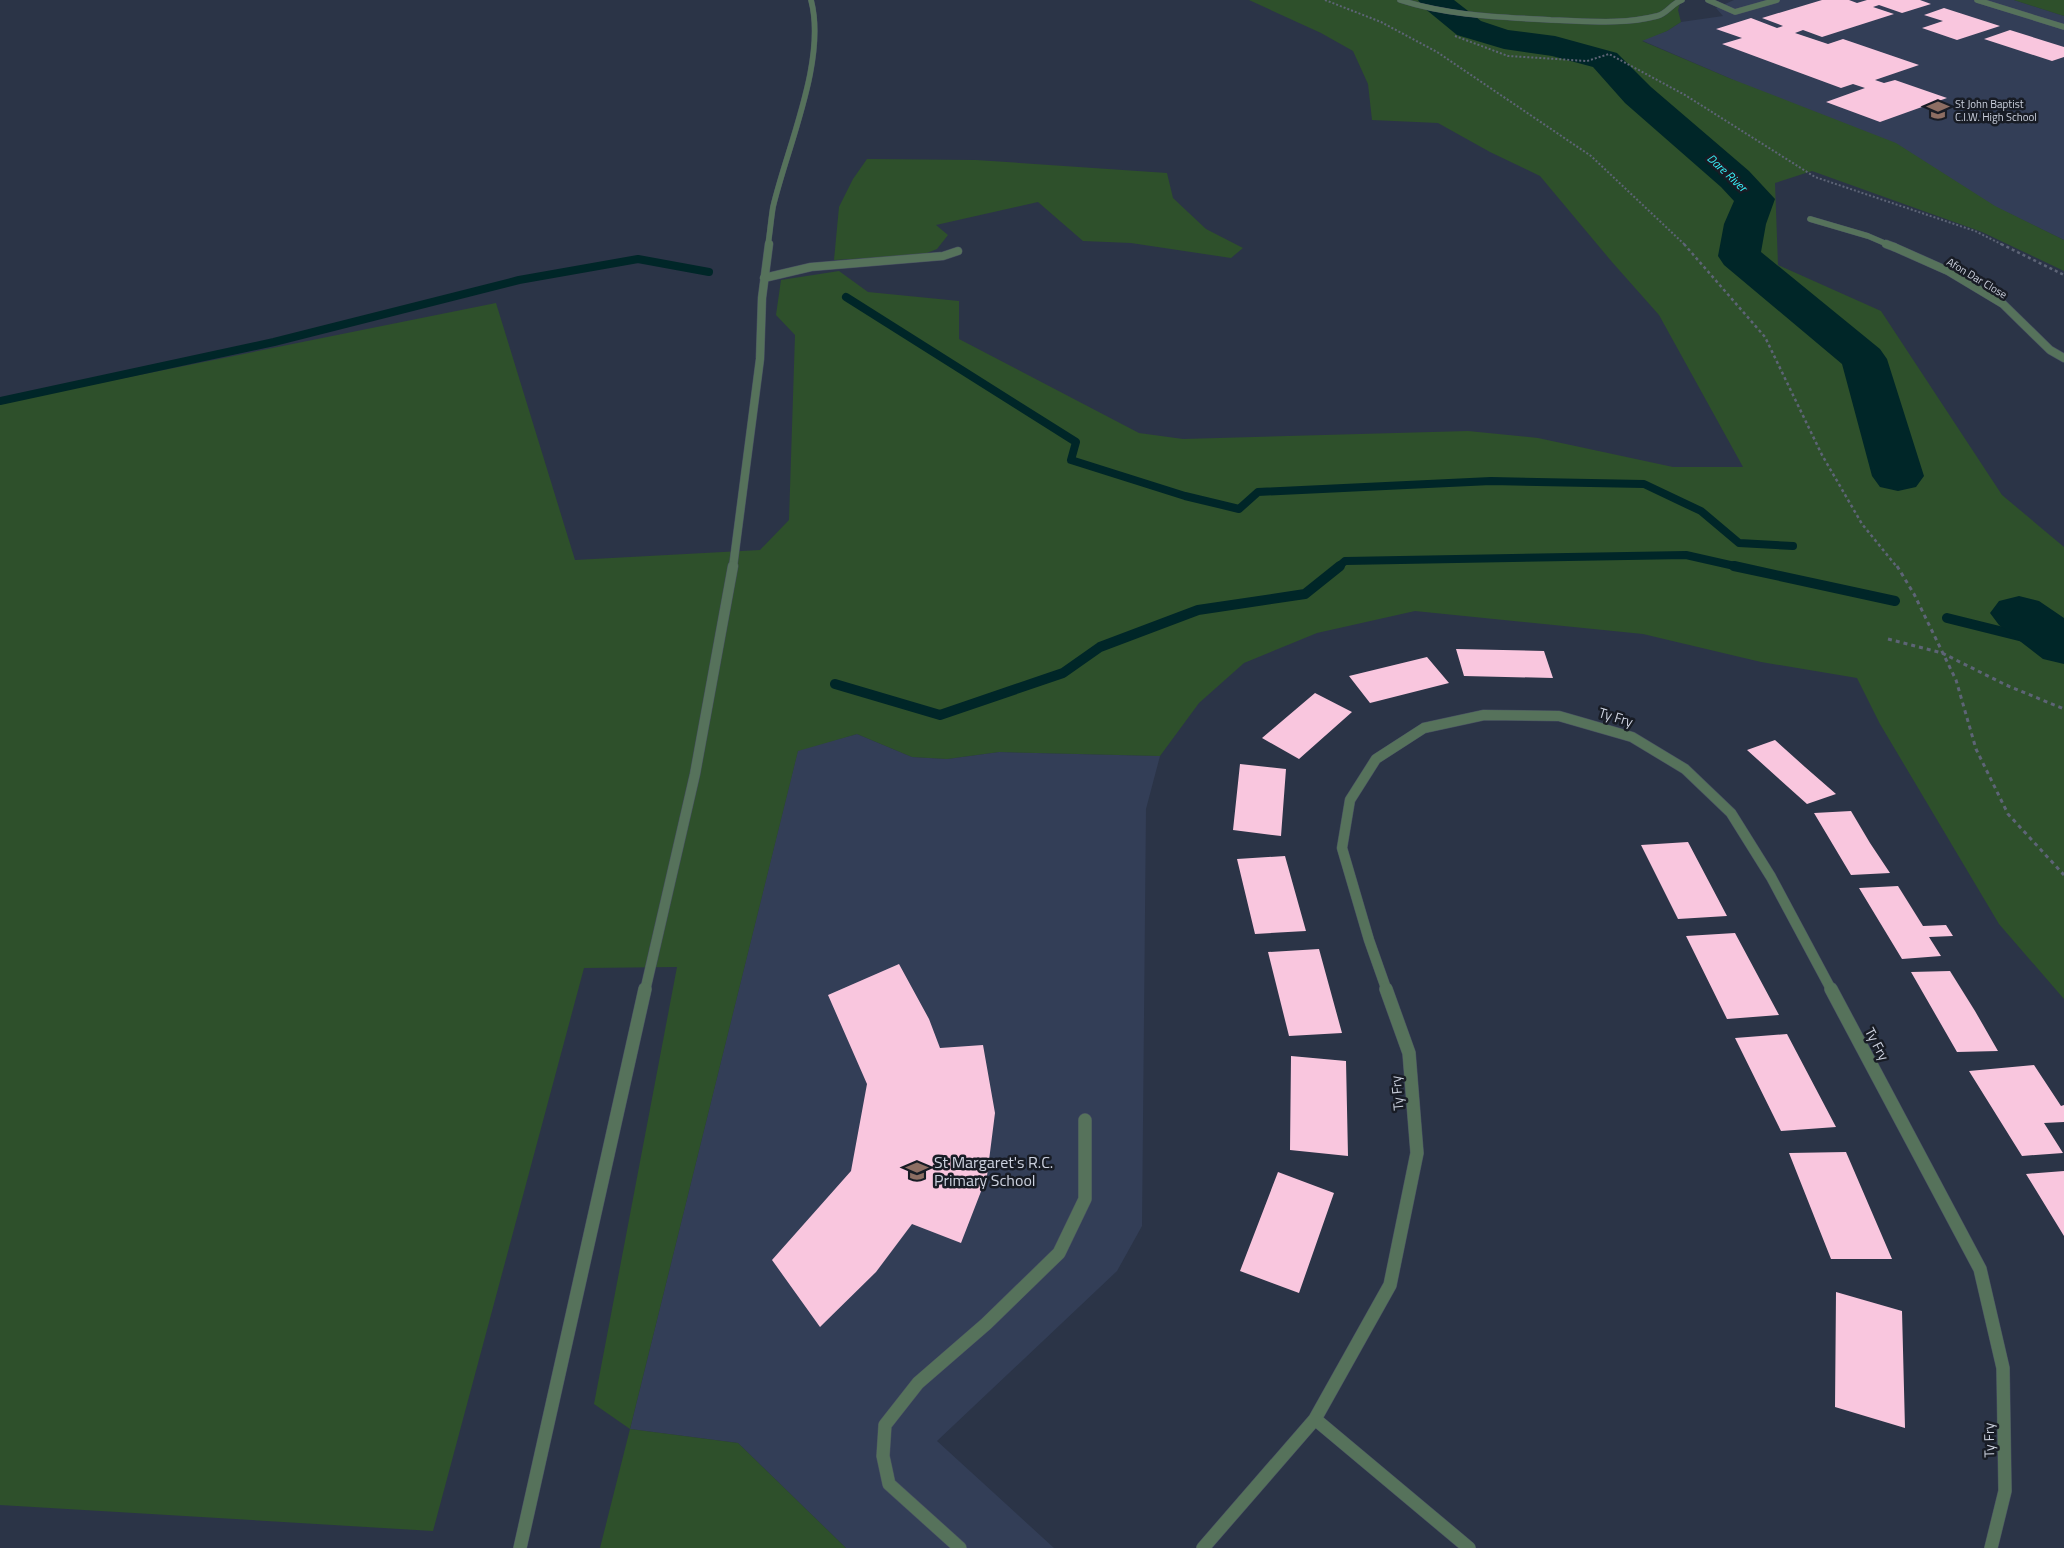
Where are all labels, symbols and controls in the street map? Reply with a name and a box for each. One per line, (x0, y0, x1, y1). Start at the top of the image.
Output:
place label: St John Baptist C.I.W. High School (1955, 96, 2037, 125)
school or university icon: St John Baptist C.I.W. High School (1925, 97, 1951, 123)
water label: Dare River (1703, 149, 1753, 198)
street label: Afon Dar Close (1944, 254, 2011, 303)
street label: Ty Fry (1596, 701, 1636, 732)
street label: Ty Fry (1860, 1023, 1895, 1064)
street label: Ty Fry (1384, 1074, 1408, 1111)
place label: St Margaret's R.C. Primary School (934, 1150, 1053, 1192)
school or university icon: St Margaret's R.C. Primary School (904, 1158, 930, 1184)
street label: Ty Fry (1978, 1422, 1999, 1458)

